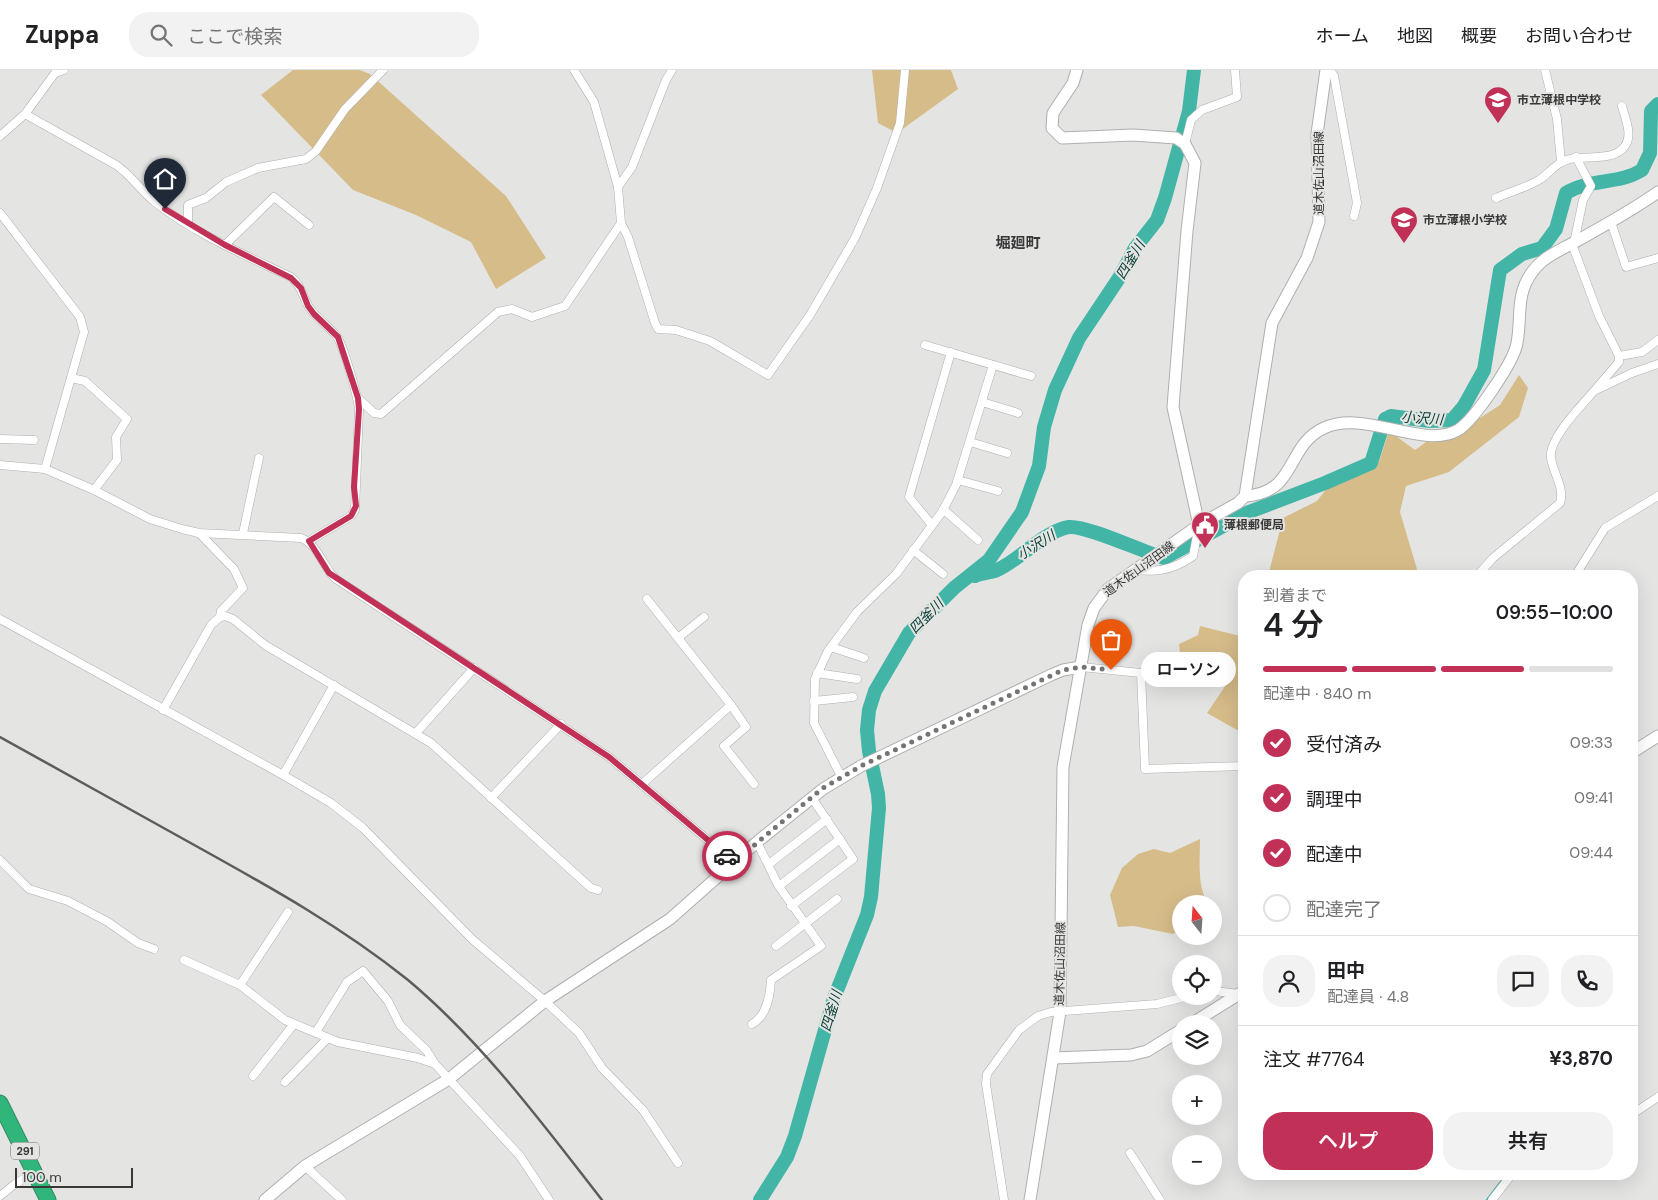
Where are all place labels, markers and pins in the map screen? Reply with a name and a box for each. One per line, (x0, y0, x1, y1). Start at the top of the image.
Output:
school or university icon: 市立薄根中学校 (1483, 85, 1513, 124)
place label: 市立薄根中学校 (1517, 92, 1601, 108)
pin (144, 158, 186, 209)
school or university icon: 市立薄根小学校 (1389, 205, 1419, 244)
place label: 市立薄根小学校 (1423, 212, 1507, 228)
public building icon: 薄根郵便局 (1190, 510, 1220, 549)
place label: 薄根郵便局 (1224, 517, 1284, 533)
pin (1090, 619, 1132, 670)
callout: ローソン (1141, 652, 1236, 688)

